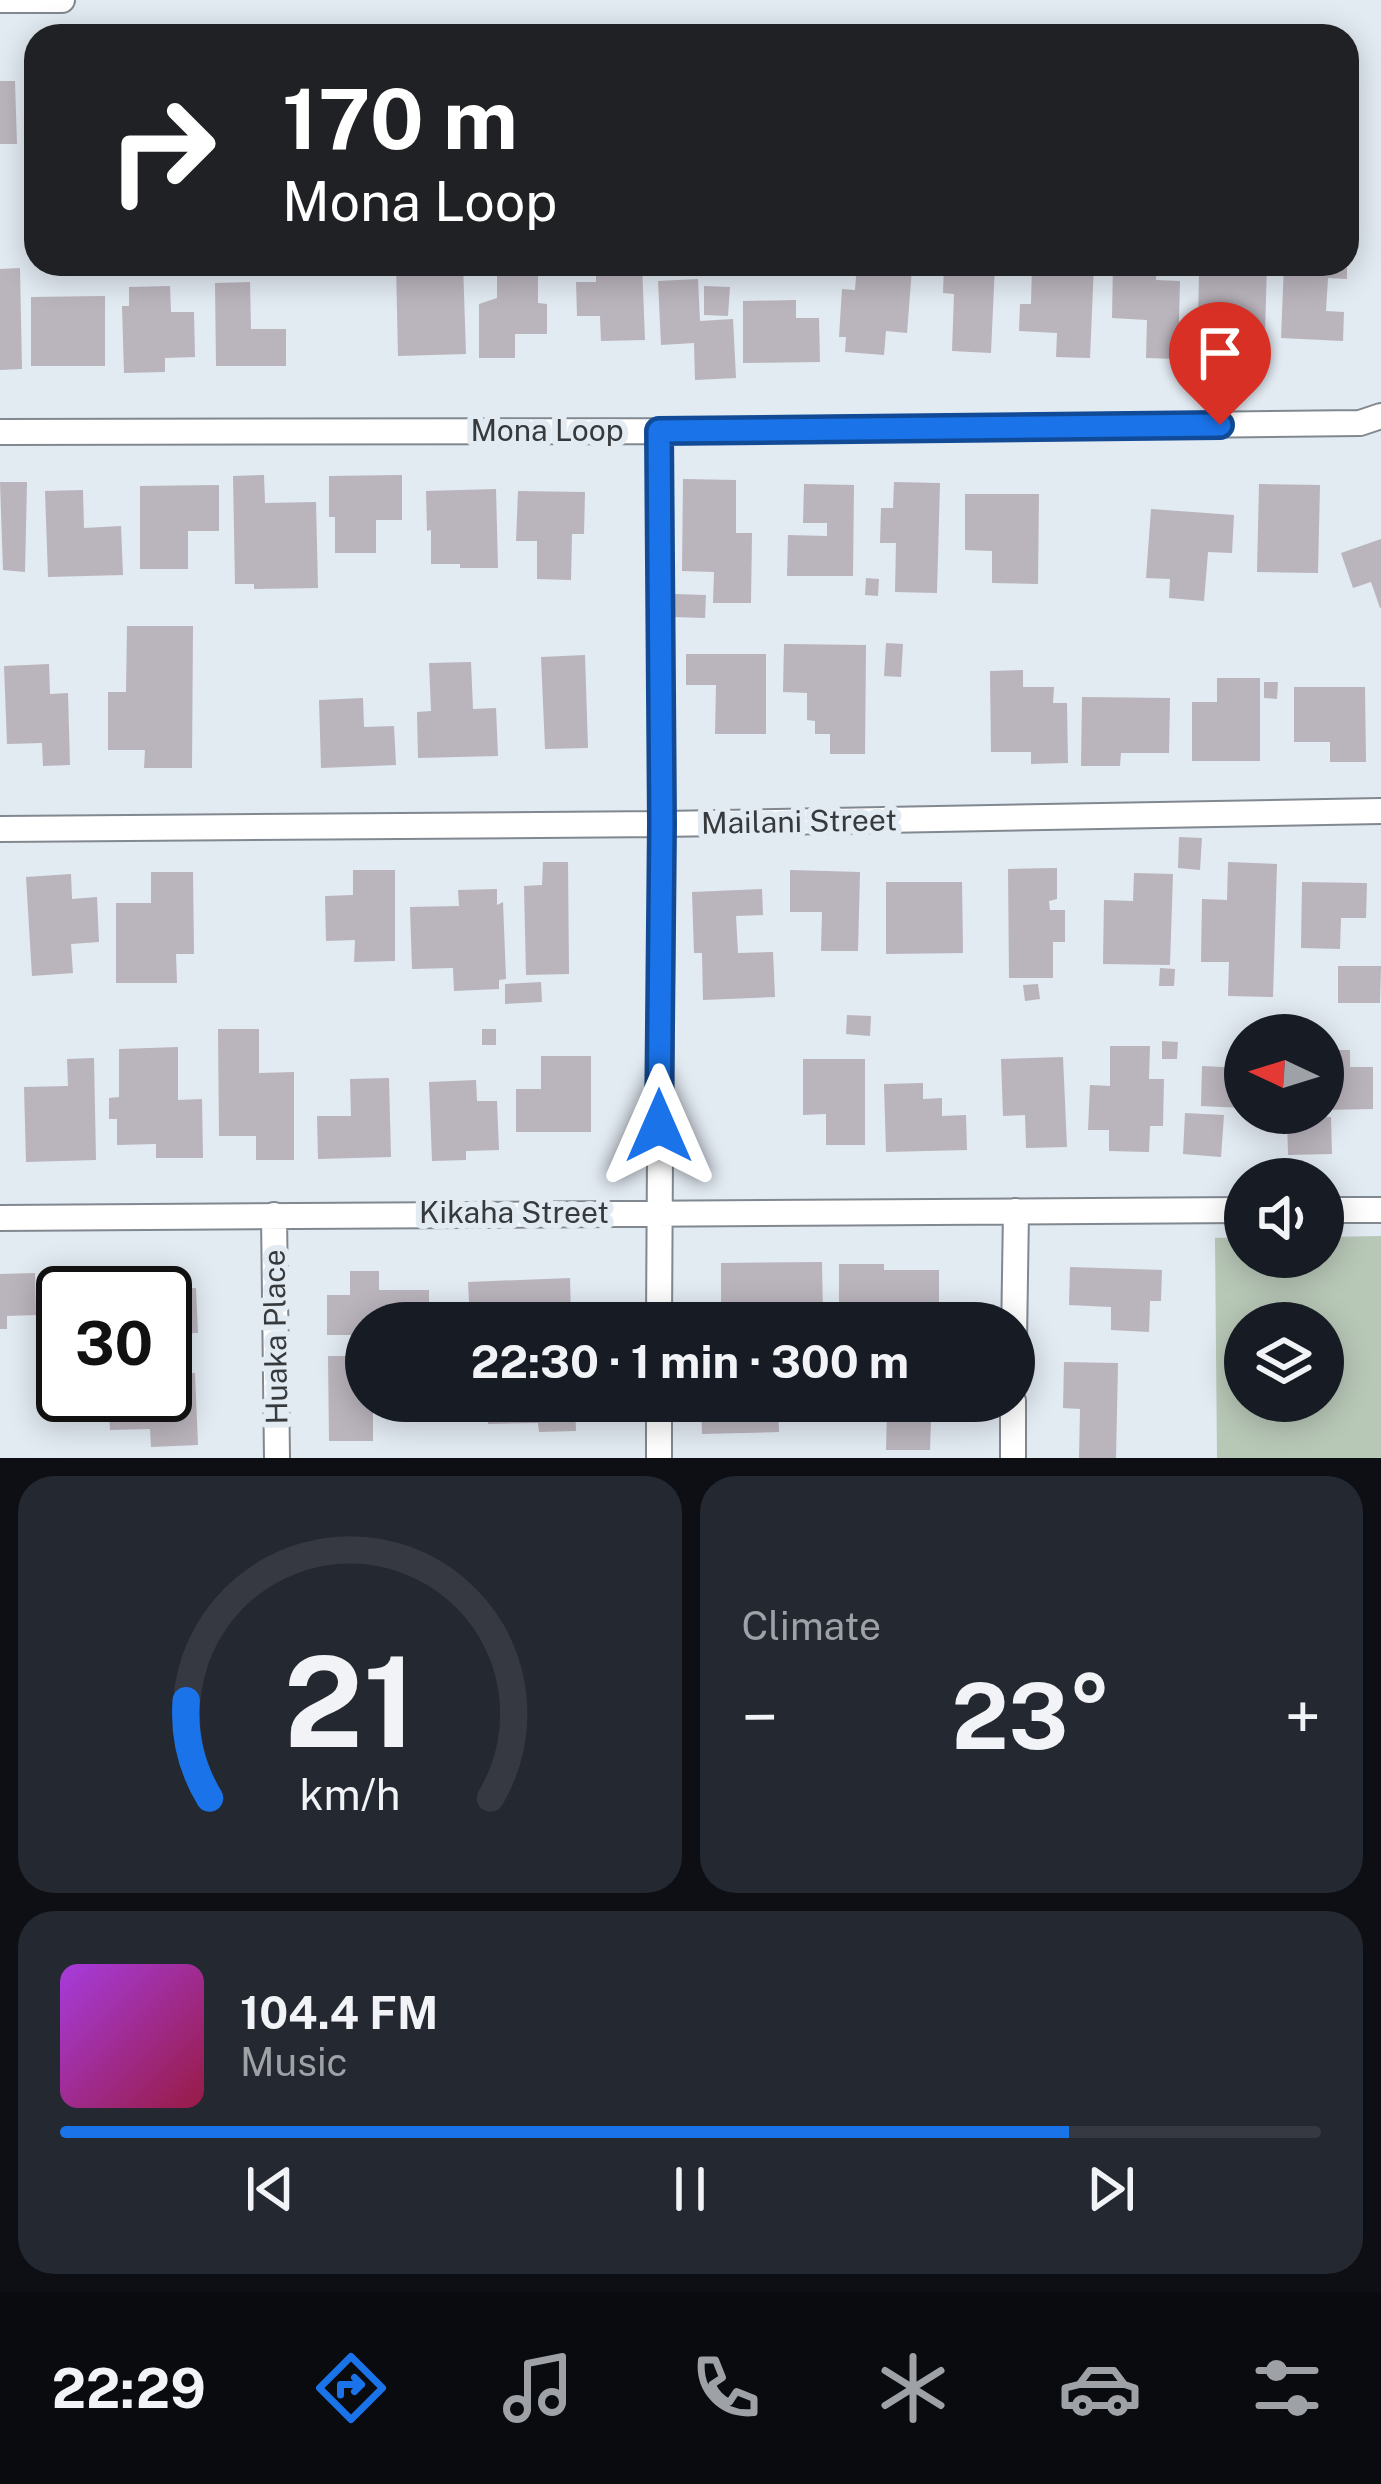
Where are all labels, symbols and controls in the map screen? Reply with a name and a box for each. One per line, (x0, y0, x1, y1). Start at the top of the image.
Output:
text: 170 m (282, 69, 518, 168)
icon: right (84, 72, 240, 228)
text: Mona Loop (282, 170, 557, 233)
pin (1169, 302, 1271, 425)
icon: arrive (1187, 320, 1253, 386)
street label: Mona Loop (471, 412, 624, 448)
street label: Mailani Street (701, 801, 897, 841)
north arrow (1224, 1014, 1344, 1134)
map controls (1224, 1014, 1344, 1422)
position arrow (596, 1063, 722, 1189)
button: sound (1224, 1158, 1344, 1278)
street label: Kikaha Street (419, 1194, 609, 1230)
street label: Huaka Place (255, 1249, 295, 1425)
speed limit sign: 30 (36, 1266, 192, 1422)
button: layers (1224, 1302, 1344, 1422)
text: 22:30 · 1 min · 300 m (471, 1335, 909, 1388)
text: Climate (742, 1603, 881, 1649)
text: 21 (283, 1628, 416, 1775)
text: 23° (951, 1663, 1111, 1769)
text: − (742, 1678, 778, 1756)
text: + (1284, 1678, 1321, 1756)
text: km/h (299, 1768, 400, 1819)
text: 104.4 FM (240, 1986, 438, 2039)
text: Music (240, 2039, 348, 2085)
icon: previous (237, 2156, 303, 2222)
icon: pause (657, 2156, 723, 2222)
icon: next (1078, 2156, 1144, 2222)
icon: directions (309, 2346, 393, 2430)
icon: music (496, 2346, 580, 2430)
icon: phone (684, 2346, 768, 2430)
icon: climate (871, 2346, 955, 2430)
icon: car (1058, 2346, 1142, 2430)
icon: filters (1245, 2346, 1329, 2430)
text: 22:29 (52, 2357, 206, 2420)

